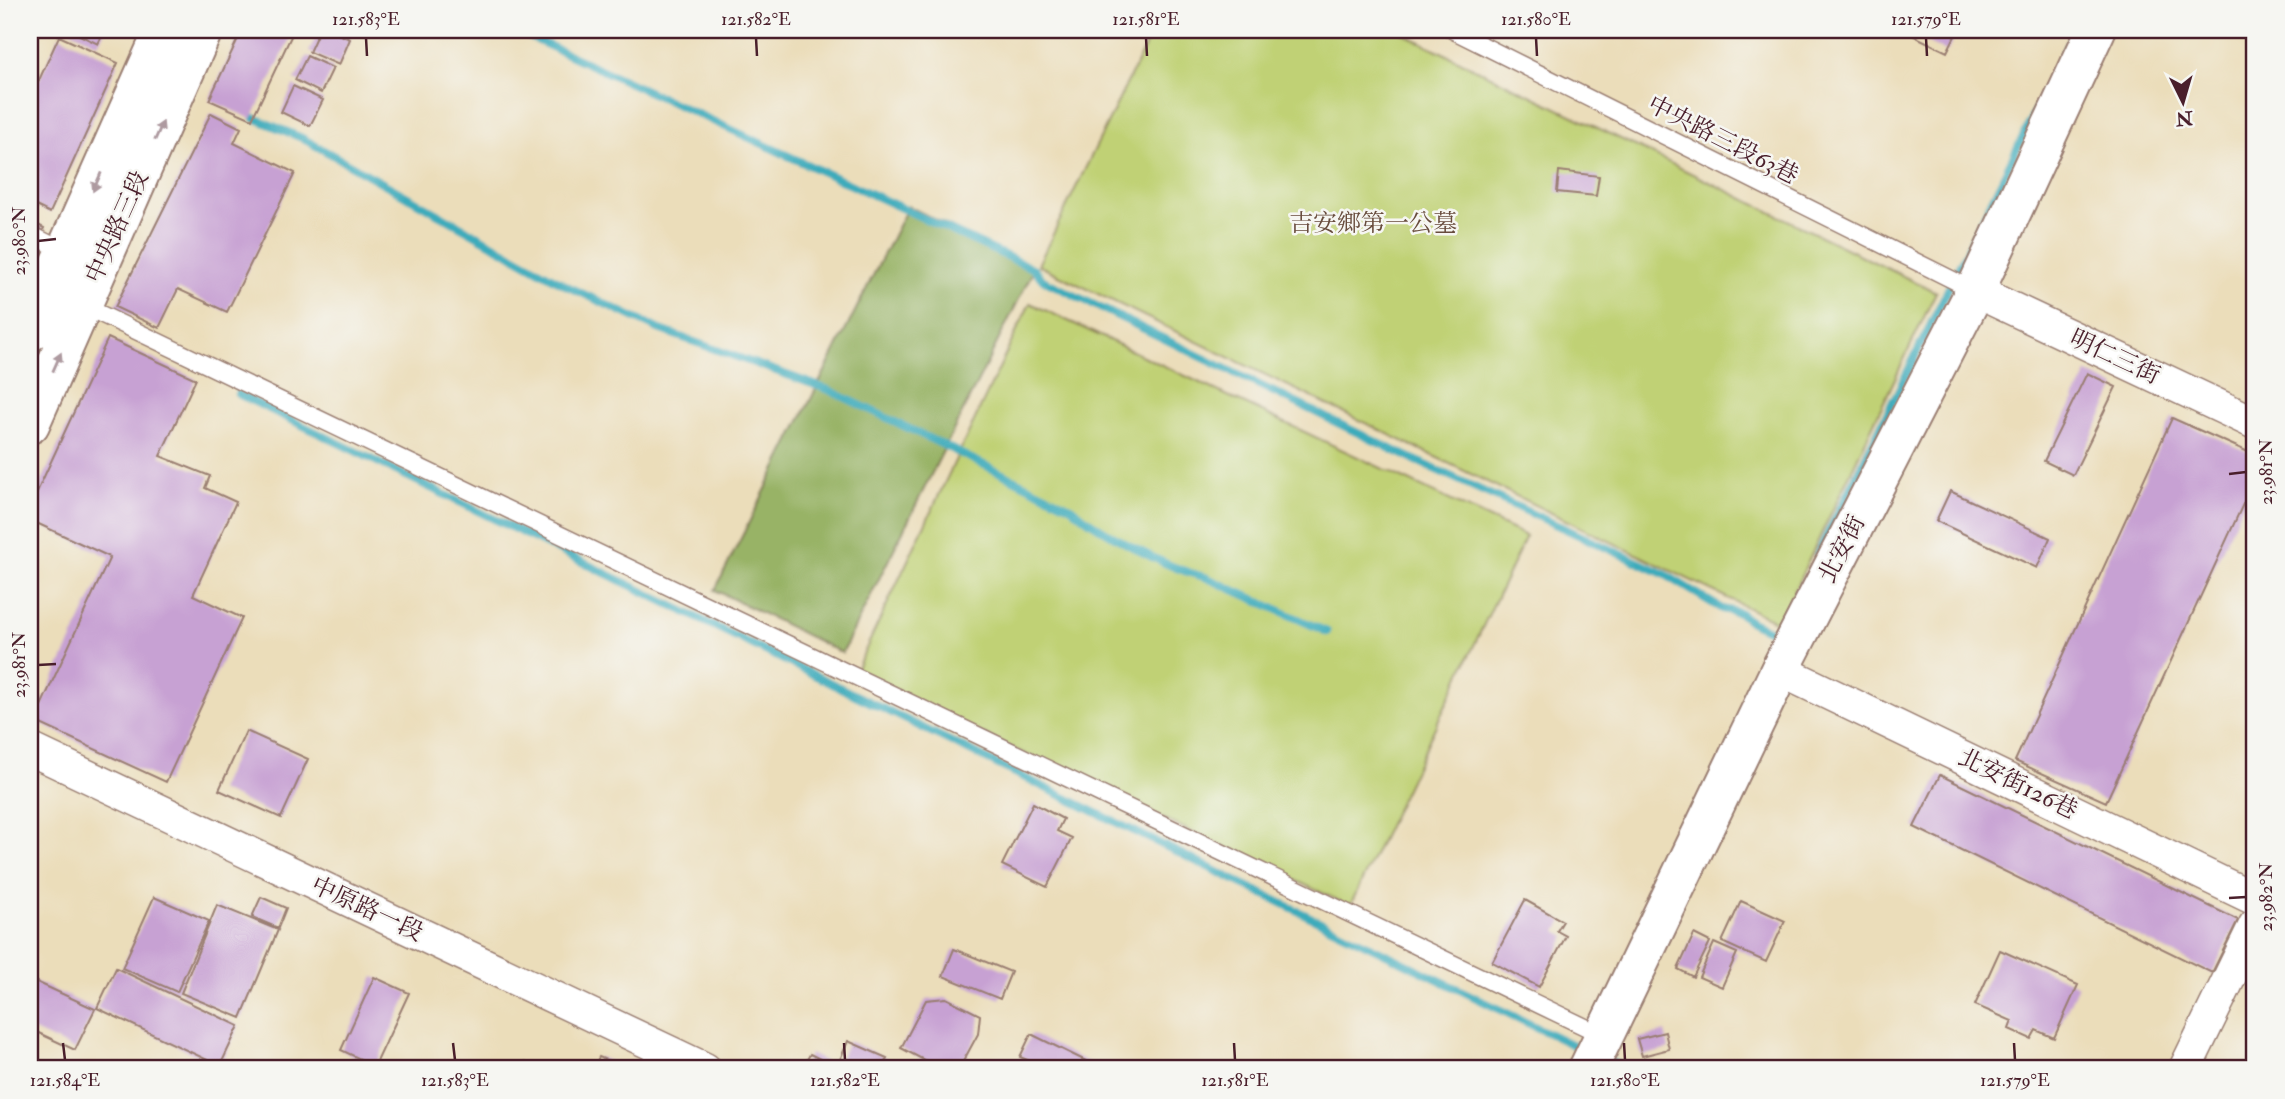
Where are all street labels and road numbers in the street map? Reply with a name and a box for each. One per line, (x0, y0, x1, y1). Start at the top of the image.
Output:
street label: 中央路三段63巷 (1642, 89, 1804, 191)
street label: 中央路三段 (78, 166, 156, 288)
street label: 明仁三街 (2065, 323, 2165, 391)
street label: 北安街 (1812, 510, 1872, 588)
street label: 北安街126巷 (1953, 742, 2083, 826)
street label: 中原路一段 (306, 870, 428, 948)

